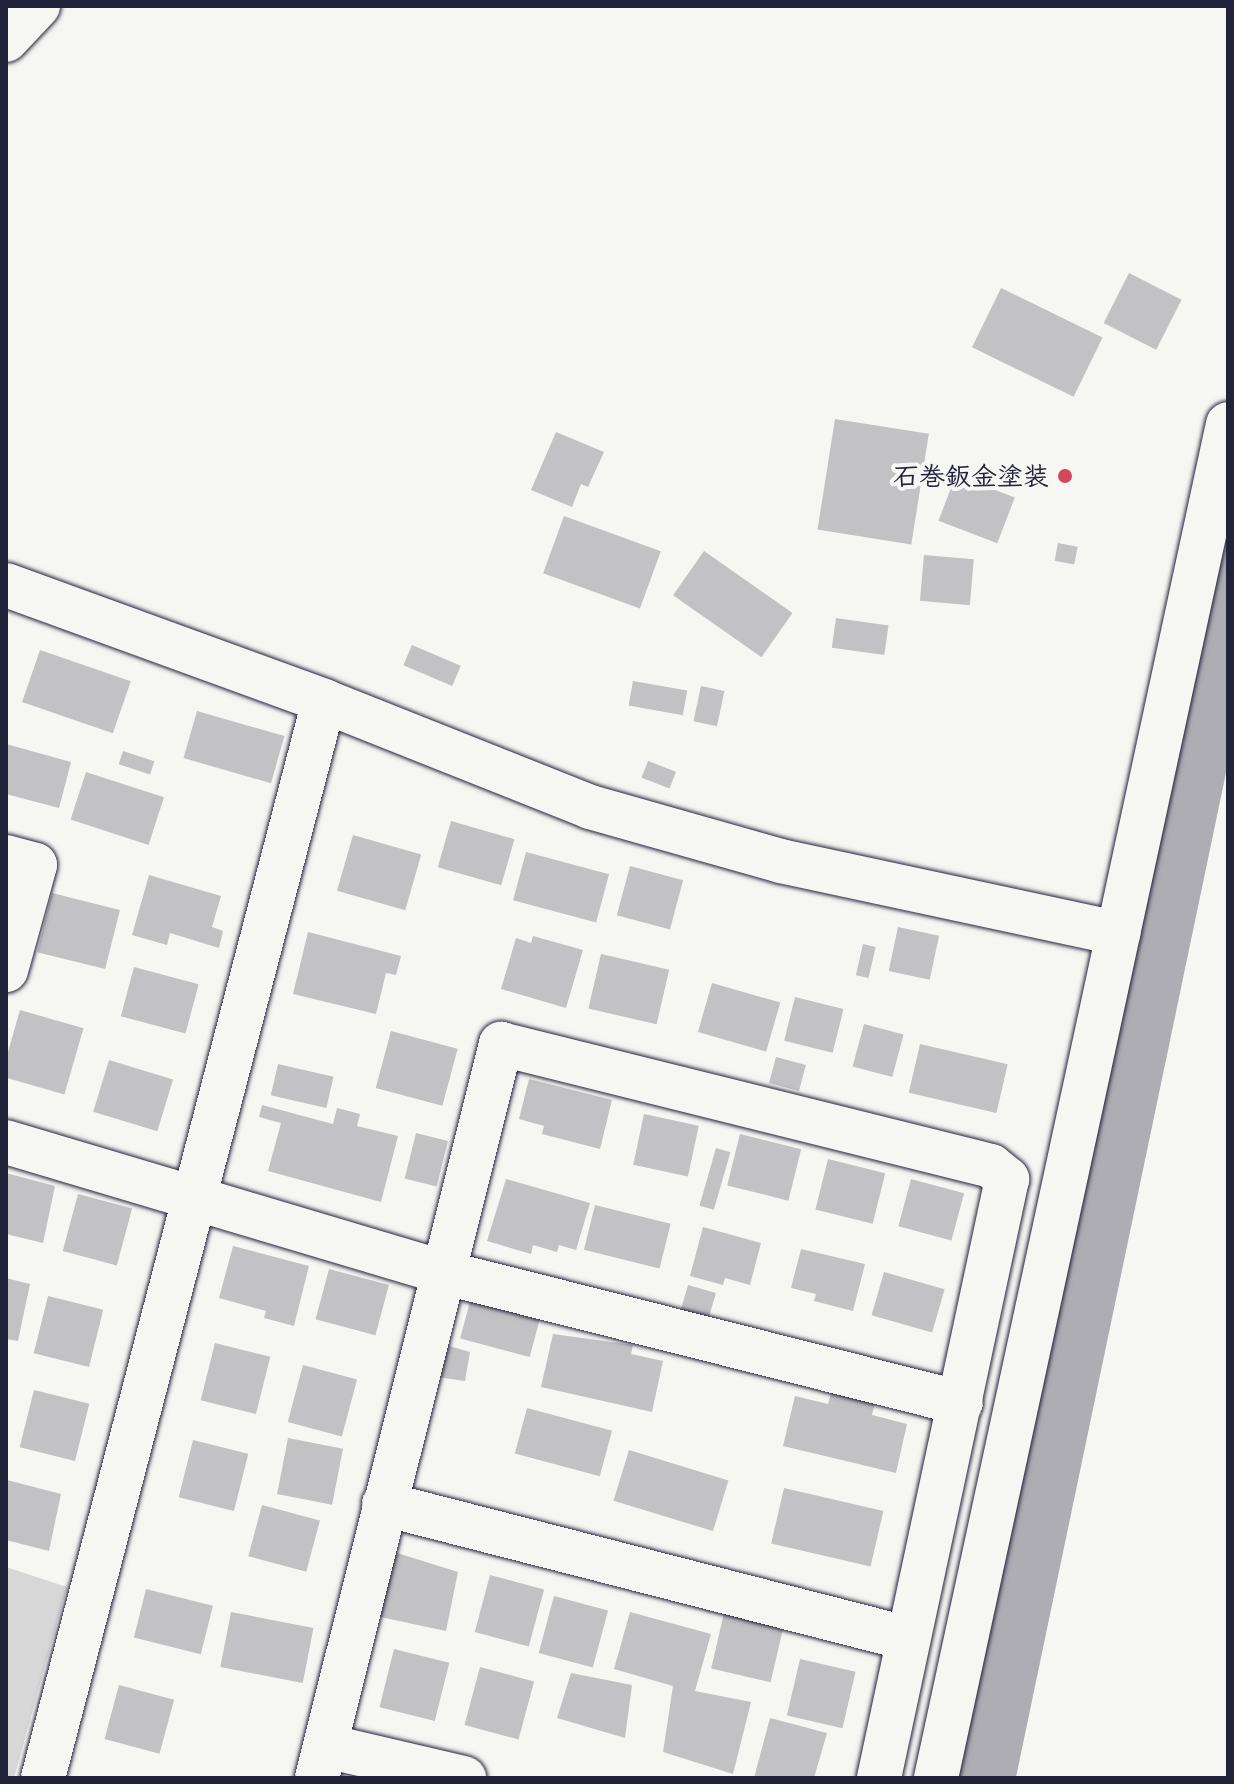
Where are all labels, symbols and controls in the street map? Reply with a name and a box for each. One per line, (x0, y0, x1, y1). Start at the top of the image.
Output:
place label: 石巻鈑金塗装 (893, 460, 1049, 492)
marker: 石巻鈑金塗装 (1056, 467, 1074, 485)

